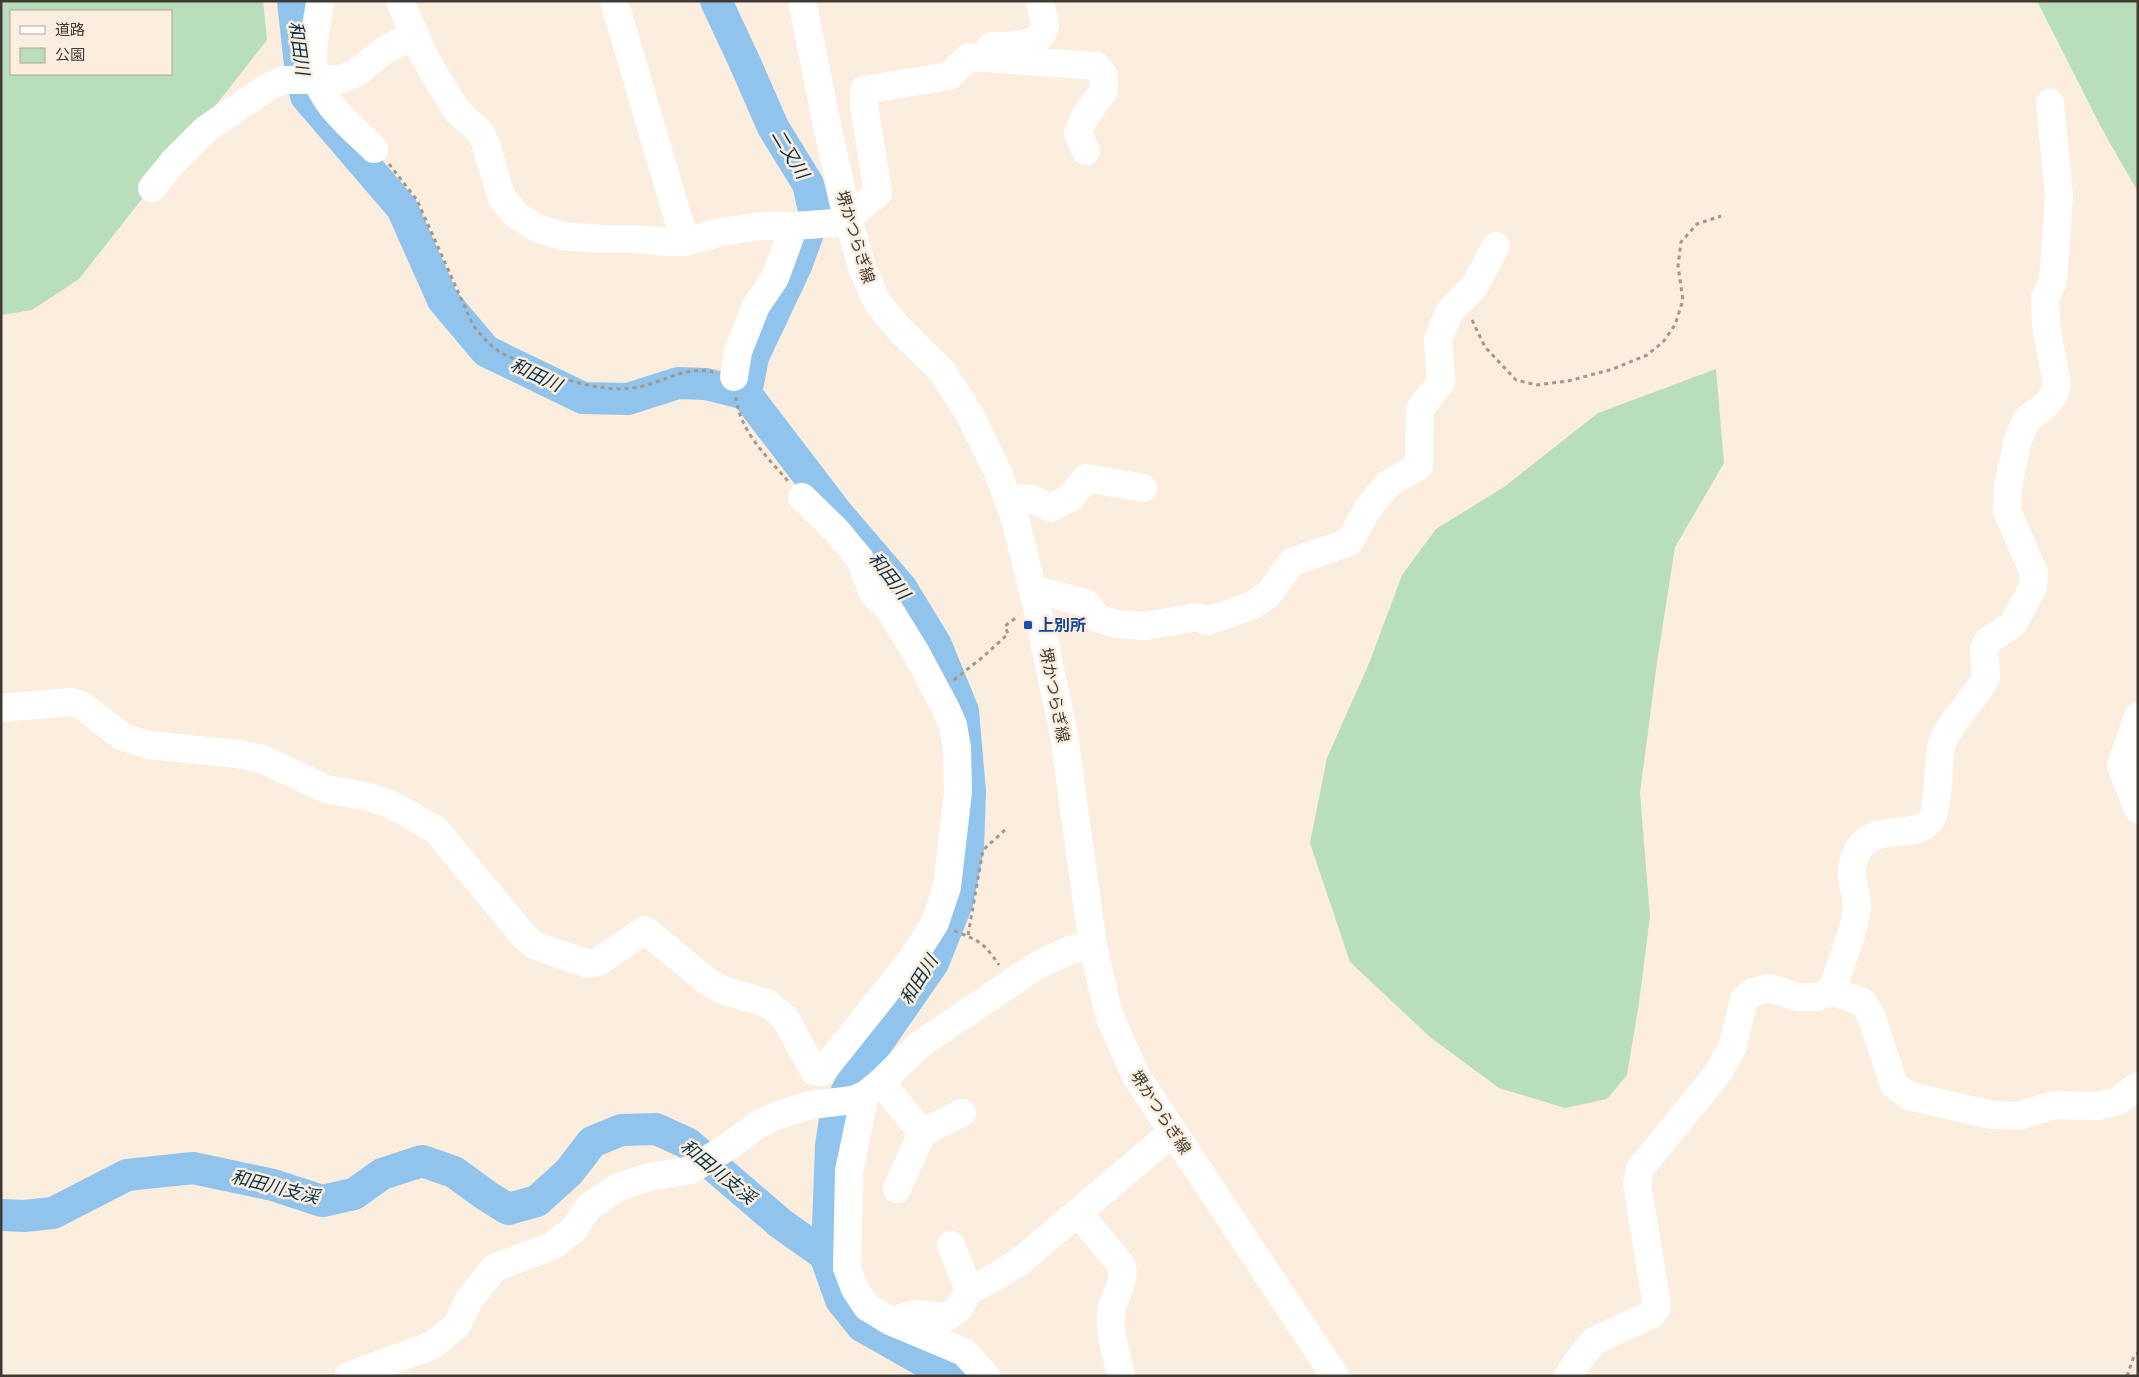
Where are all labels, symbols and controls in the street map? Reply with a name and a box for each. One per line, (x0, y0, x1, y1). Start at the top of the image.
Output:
legend (10, 10, 172, 75)
text: 道路 (55, 20, 85, 39)
water label: 和田川 (284, 20, 314, 78)
text: 公園 (55, 45, 85, 64)
water label: 二又川 (767, 125, 814, 185)
street label: 堺かつらぎ線 (832, 188, 879, 286)
water label: 和田川 (507, 354, 567, 397)
water label: 和田川 (864, 548, 916, 606)
place label: 上別所 (1038, 616, 1086, 635)
marker: 上別所 (1022, 619, 1034, 631)
street label: 堺かつらぎ線 (1036, 646, 1073, 744)
water label: 和田川 (895, 950, 944, 1009)
street label: 堺かつらぎ線 (1126, 1067, 1195, 1158)
water label: 和田川支渓 (676, 1135, 761, 1210)
water label: 和田川支渓 (229, 1165, 323, 1209)

